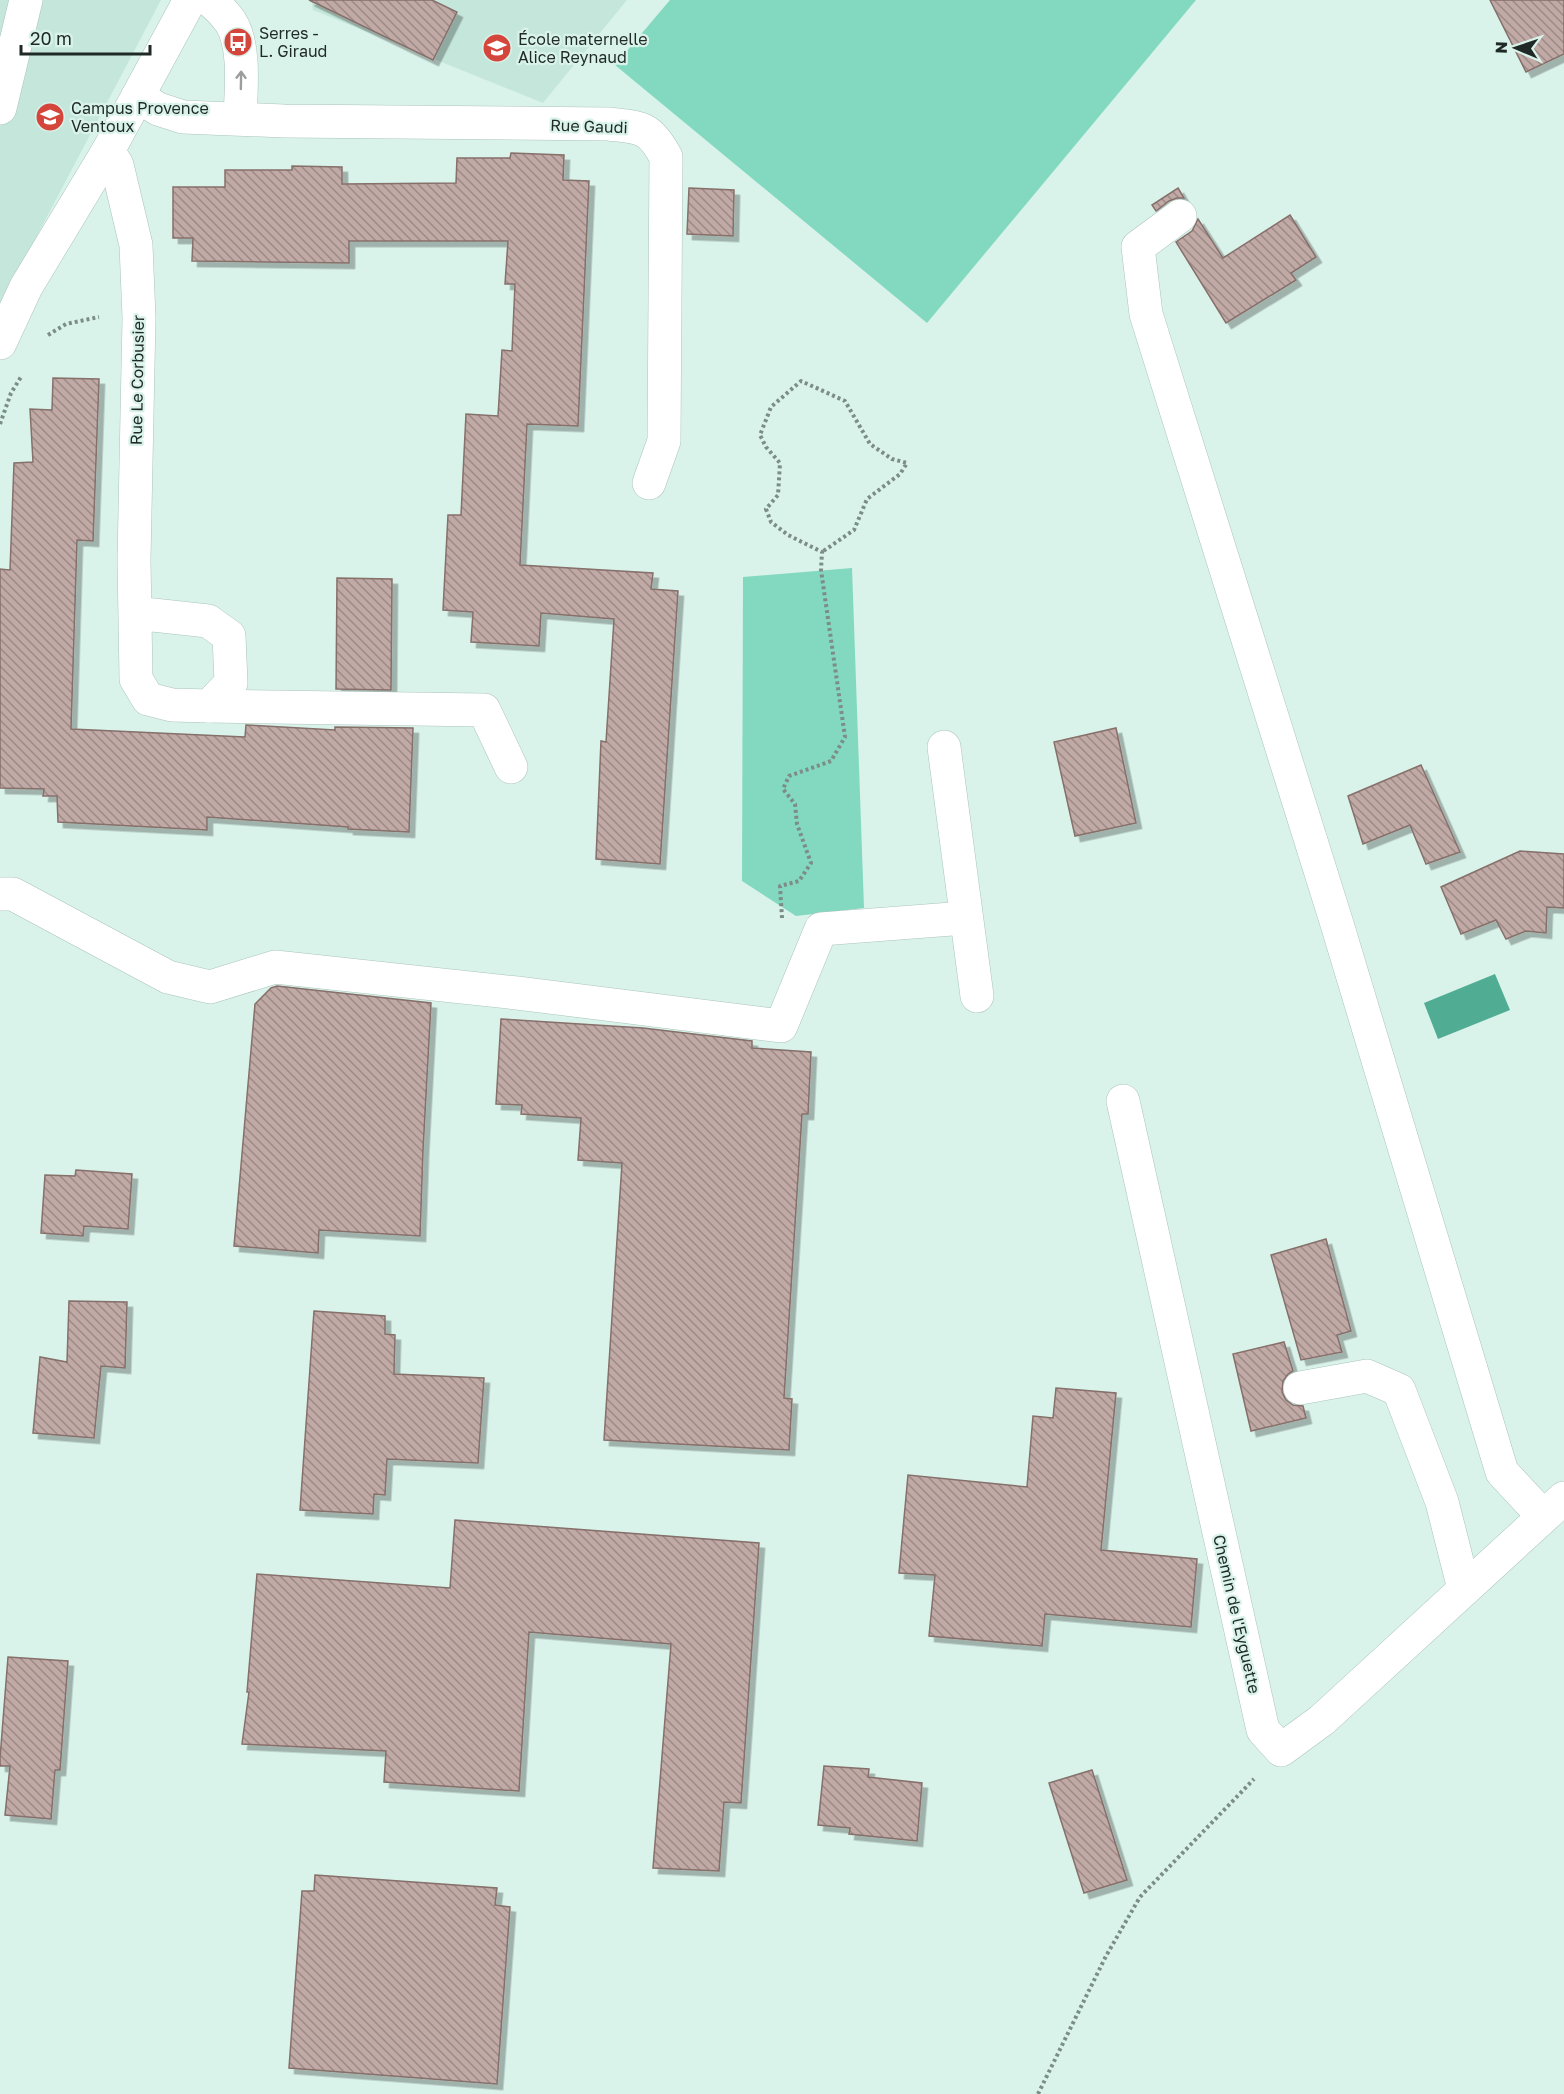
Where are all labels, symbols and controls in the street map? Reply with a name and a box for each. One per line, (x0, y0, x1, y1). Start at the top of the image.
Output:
scale bar (21, 18, 150, 56)
north arrow (1486, 18, 1546, 78)
place label: Serres - L. Giraud (259, 23, 327, 61)
bus stop icon: Serres - L. Giraud (222, 26, 254, 58)
text: 20 m (30, 27, 72, 49)
place label: École maternelle Alice Reynaud (518, 29, 648, 67)
school or university icon: École maternelle Alice Reynaud (481, 32, 513, 64)
text: N (1491, 41, 1511, 54)
one-way arrow (235, 70, 247, 90)
place label: Campus Provence Ventoux (71, 98, 209, 136)
school or university icon: Campus Provence Ventoux (34, 101, 66, 133)
street label: Rue Gaudi (550, 115, 628, 137)
street label: Rue Le Corbusier (126, 315, 148, 445)
street label: Chemin de l'Eyguette (1209, 1533, 1265, 1695)

